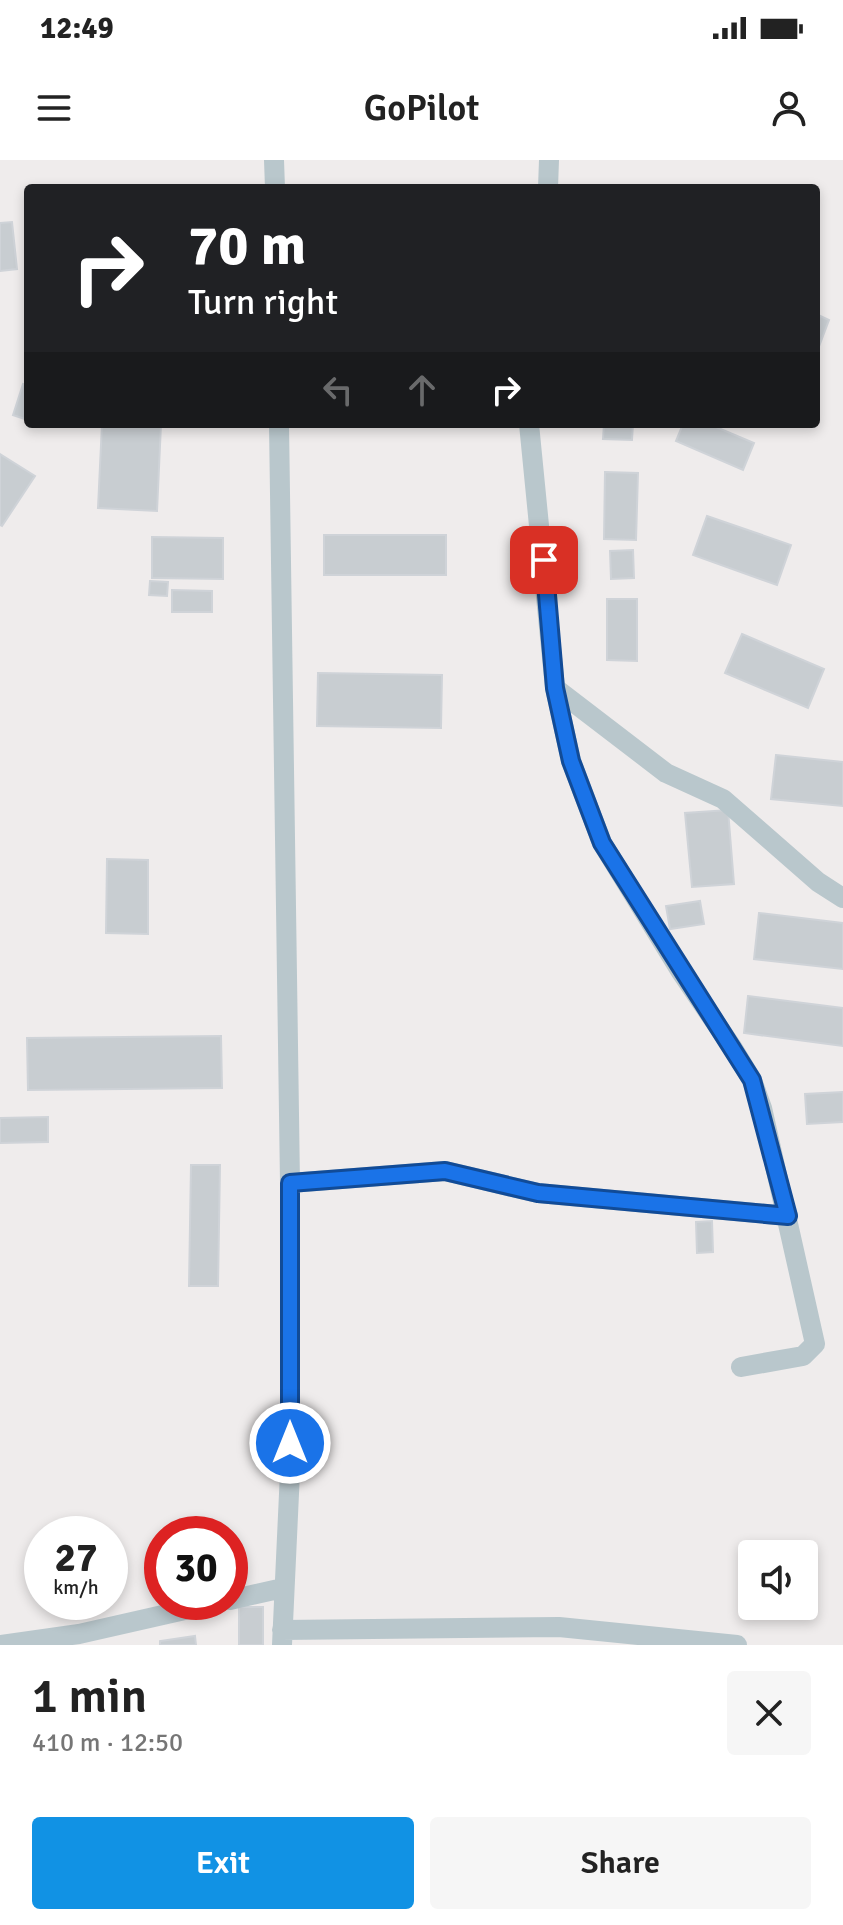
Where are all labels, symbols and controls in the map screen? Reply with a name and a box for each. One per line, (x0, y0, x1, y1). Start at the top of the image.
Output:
text: 12:49 (40, 10, 114, 47)
icon: menu (32, 86, 76, 130)
text: GoPilot (364, 86, 479, 131)
icon: person (767, 86, 811, 130)
text: 70 m (188, 211, 306, 280)
icon: right (56, 216, 160, 320)
text: Turn right (188, 280, 338, 325)
icon: left (316, 368, 360, 412)
icon: ahead (400, 368, 444, 412)
icon: right (484, 368, 528, 412)
pin (510, 526, 578, 594)
icon: arrive (522, 538, 566, 582)
position arrow (248, 1401, 332, 1485)
speed limit sign: 30 (144, 1516, 248, 1620)
text: 27 (54, 1533, 98, 1583)
map controls (738, 1540, 818, 1620)
button: sound (738, 1540, 818, 1620)
text: km/h (53, 1575, 99, 1600)
text: 1 min (32, 1667, 147, 1726)
button: close (727, 1671, 811, 1755)
text: 410 m · 12:50 (32, 1727, 183, 1759)
button: Exit (32, 1817, 414, 1909)
button: Share (430, 1817, 811, 1909)

